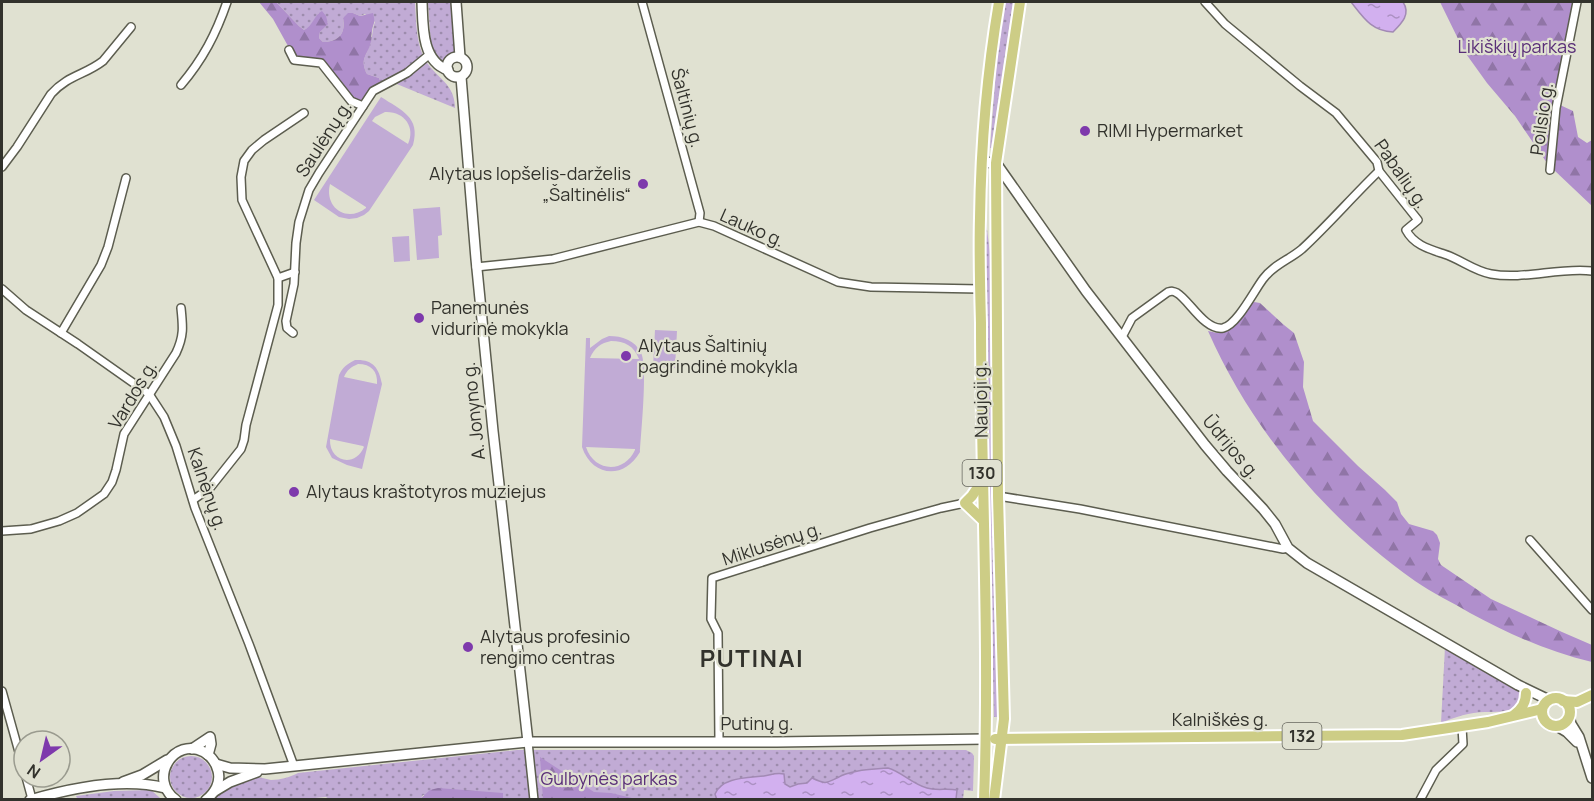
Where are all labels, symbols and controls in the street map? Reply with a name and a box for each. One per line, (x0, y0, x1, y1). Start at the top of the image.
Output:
park label: Likiškių parkas (1458, 34, 1576, 58)
street label: Šaltinių g. (666, 65, 710, 150)
street label: Poilsio g. (1524, 81, 1558, 157)
street label: Saulėnų g. (290, 96, 357, 181)
place label: RIMI Hypermarket (1097, 118, 1243, 142)
marker: RIMI Hypermarket (1078, 124, 1092, 138)
street label: Pabalių g. (1369, 134, 1434, 213)
place label: Alytaus lopšelis-darželis „Šaltinėlis“ (429, 161, 631, 206)
marker: Alytaus lopšelis-darželis „Šaltinėlis“ (636, 177, 650, 191)
street label: Lauko g. (716, 202, 788, 252)
place label: Panemunės vidurinė mokykla (431, 295, 569, 340)
marker: Panemunės vidurinė mokykla (412, 311, 426, 325)
place label: Alytaus Šaltinių pagrindinė mokykla (638, 333, 798, 378)
marker: Alytaus Šaltinių pagrindinė mokykla (619, 349, 633, 363)
street label: Vardos g. (102, 356, 162, 433)
street label: A. Jonyno g. (456, 361, 490, 461)
street label: Naujoji g. (967, 362, 993, 438)
street label: Ūdrijos g. (1198, 409, 1266, 484)
street label: Kalnėnų g. (183, 444, 233, 533)
road number: 130 (962, 460, 1002, 486)
place label: Alytaus kraštotyros muziejus (306, 479, 546, 503)
marker: Alytaus kraštotyros muziejus (287, 485, 301, 499)
street label: Miklusėnų g. (719, 516, 824, 570)
place label: Alytaus profesinio rengimo centras (480, 624, 630, 669)
marker: Alytaus profesinio rengimo centras (461, 640, 475, 654)
district label: PUTINAI (700, 641, 804, 674)
street label: Kalniškės g. (1172, 707, 1268, 731)
street label: Putinų g. (720, 711, 794, 735)
road number: 132 (1282, 723, 1322, 749)
north arrow (12, 729, 72, 789)
text: N (23, 759, 45, 784)
park label: Gulbynės parkas (540, 766, 678, 790)

